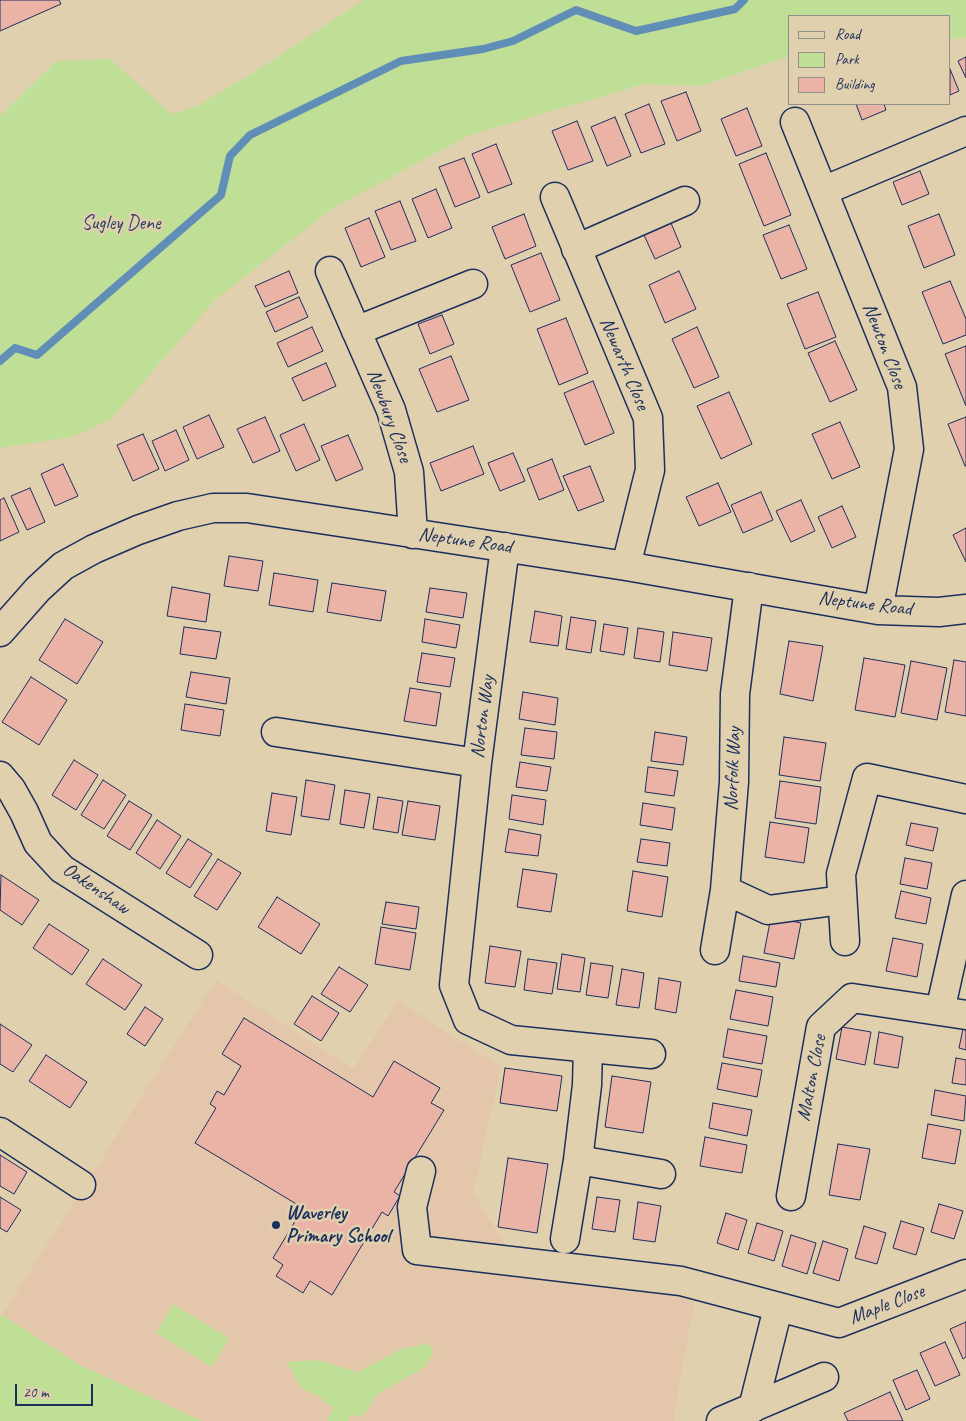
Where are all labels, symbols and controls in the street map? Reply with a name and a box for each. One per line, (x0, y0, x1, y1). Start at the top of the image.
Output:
legend (788, 15, 951, 105)
text: Road (835, 25, 860, 44)
text: Park (835, 50, 859, 69)
text: Building (835, 75, 874, 94)
park label: Sugley Dene (81, 212, 161, 236)
street label: Newton Close (857, 300, 911, 392)
street label: Newarth Close (594, 314, 654, 414)
street label: Newbury Close (361, 366, 417, 466)
street label: Neptune Road (417, 523, 513, 559)
street label: Neptune Road (817, 586, 913, 622)
street label: Norton Way (466, 674, 500, 760)
street label: Norfolk Way (720, 727, 746, 811)
street label: Oakenshaw (58, 858, 134, 920)
street label: Malton Close (792, 1033, 832, 1123)
place label: Waverley Primary School (286, 1202, 390, 1249)
marker: Waverley Primary School (270, 1219, 282, 1231)
street label: Maple Close (846, 1280, 928, 1330)
scale bar (18, 1374, 95, 1406)
text: 20 m (23, 1383, 49, 1402)

